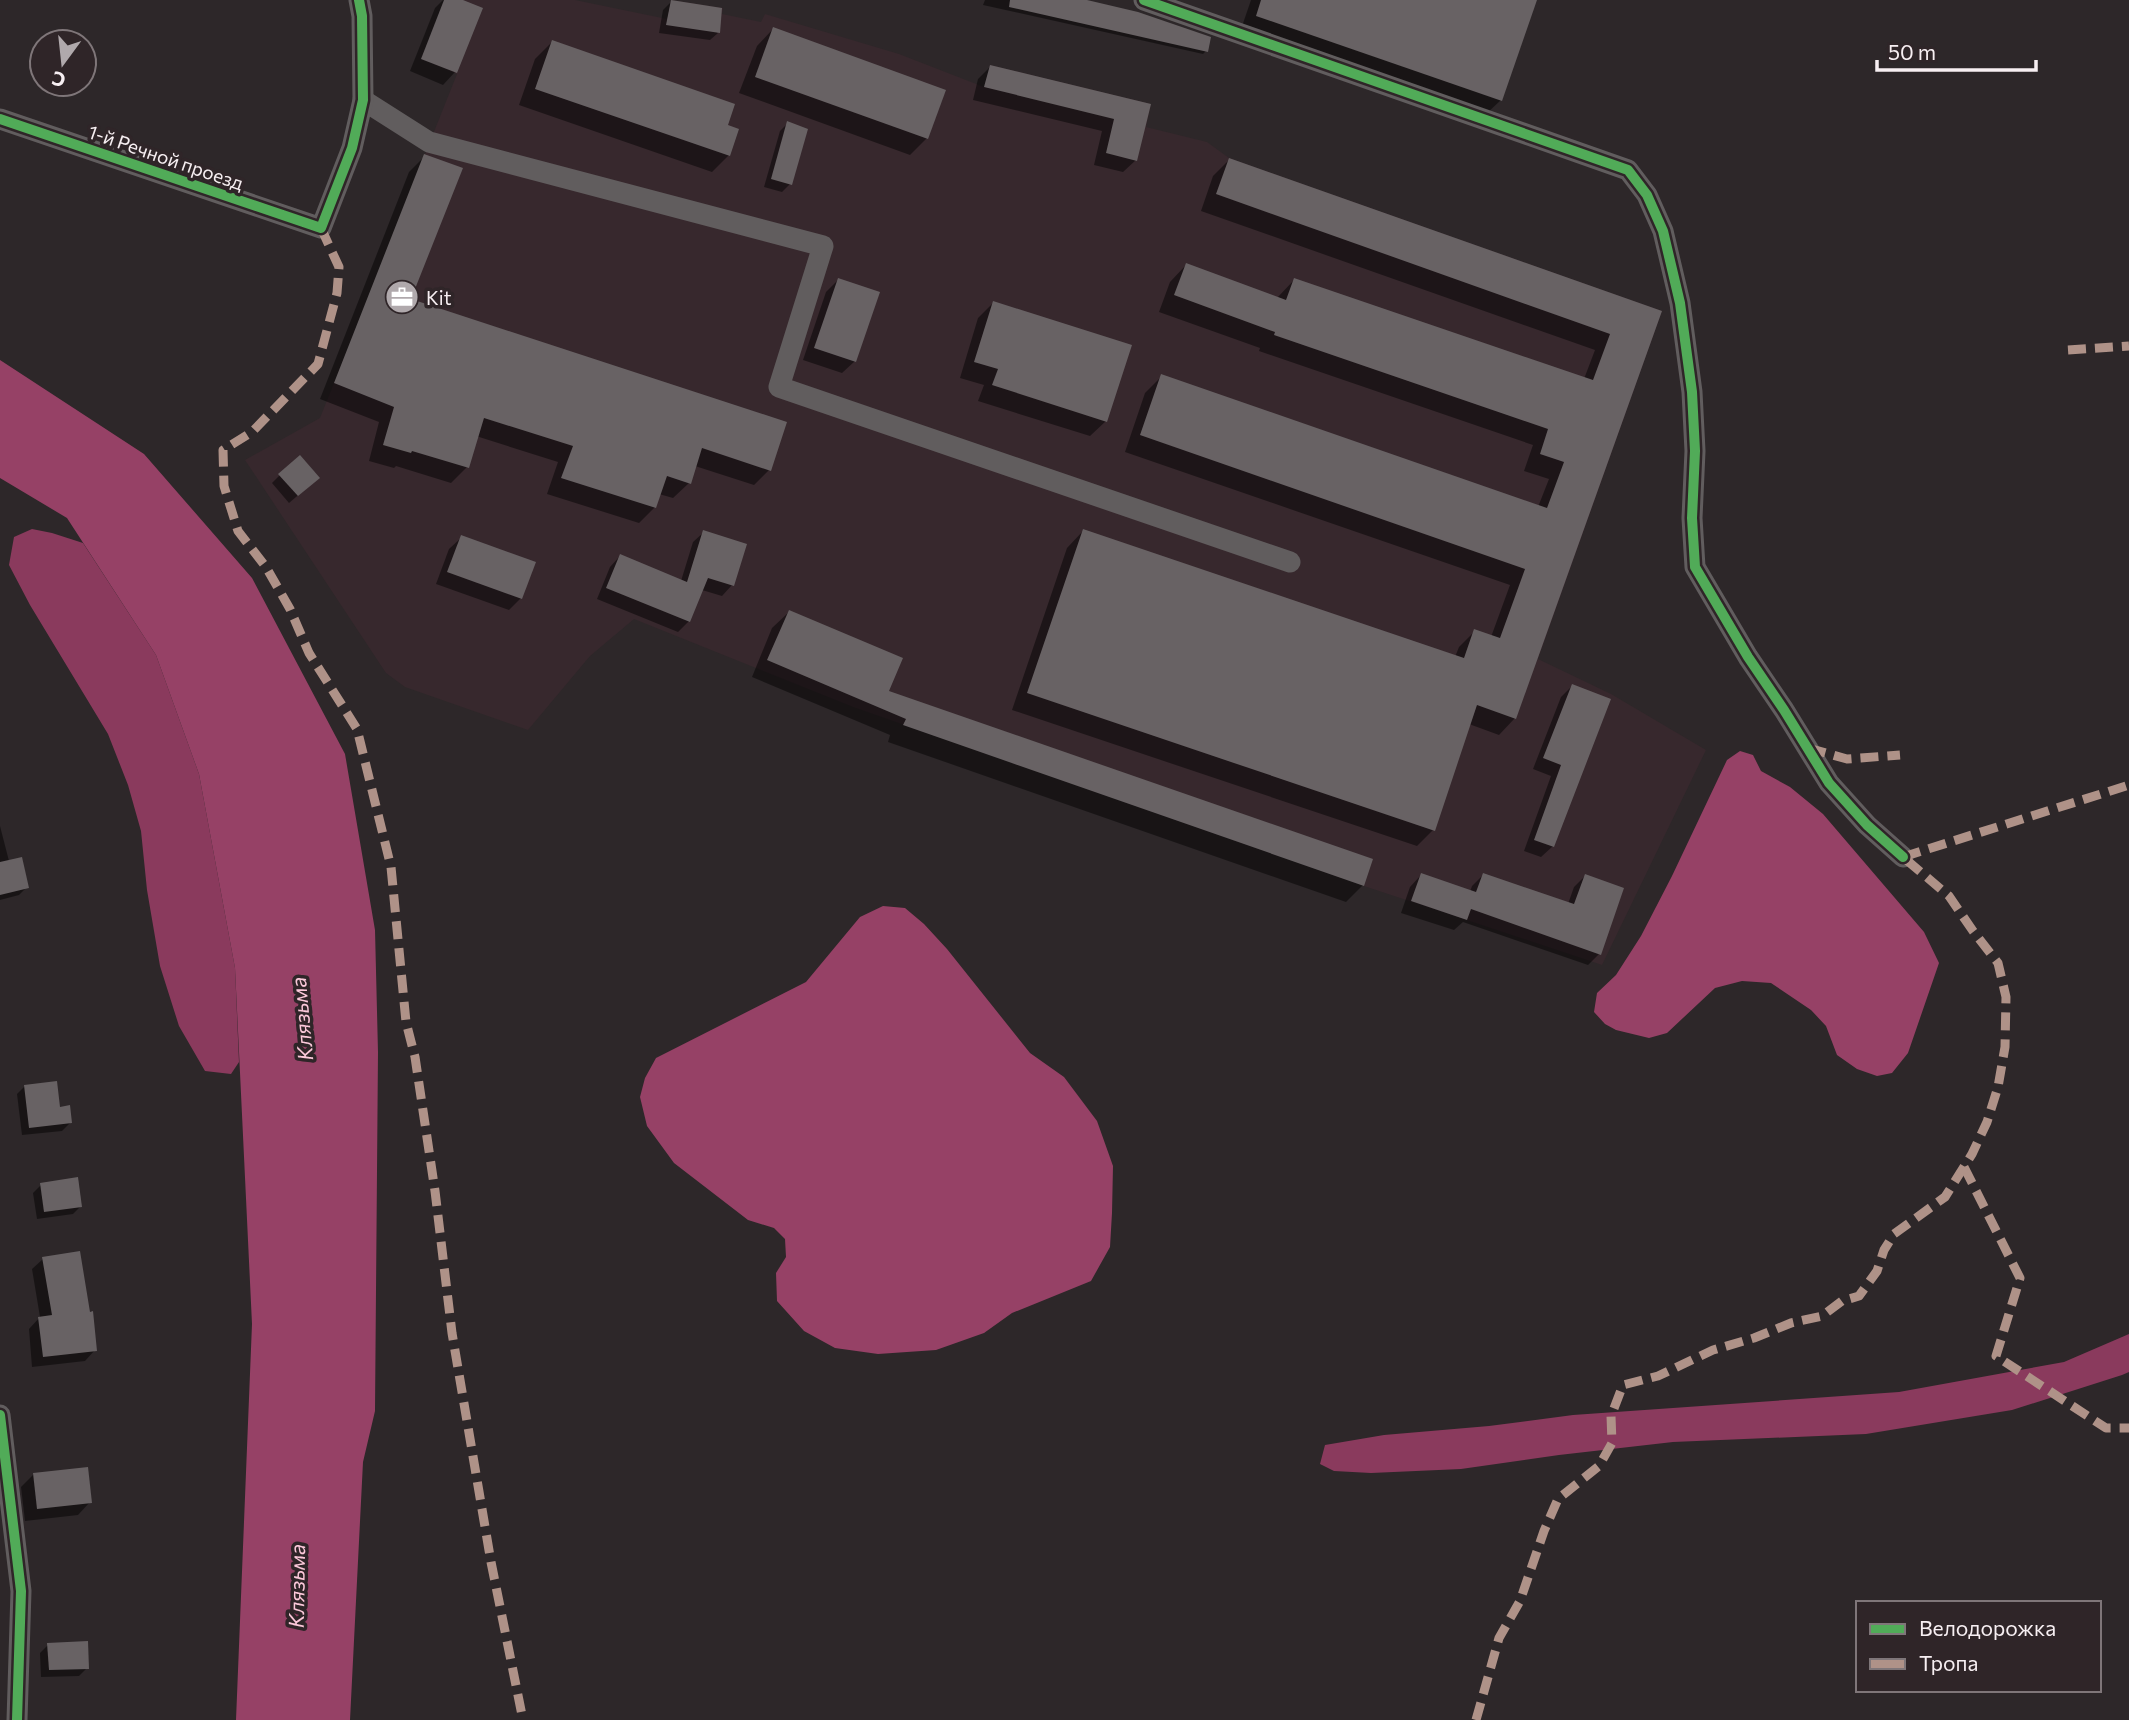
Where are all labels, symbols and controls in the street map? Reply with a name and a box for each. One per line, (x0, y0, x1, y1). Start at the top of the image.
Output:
north arrow (28, 28, 98, 98)
scale bar (1877, 28, 2036, 72)
text: 50 m (1888, 39, 1936, 64)
text: С (49, 67, 68, 93)
street label: 1-й Речной проезд (85, 120, 247, 194)
office icon: Kit (383, 278, 421, 316)
place label: Kit (426, 286, 452, 309)
water label: Клязьма (285, 976, 317, 1062)
water label: Клязьма (283, 1544, 309, 1628)
legend (1856, 1601, 2101, 1692)
text: Велодорожка (1919, 1615, 2056, 1640)
text: Тропа (1919, 1650, 1978, 1675)

